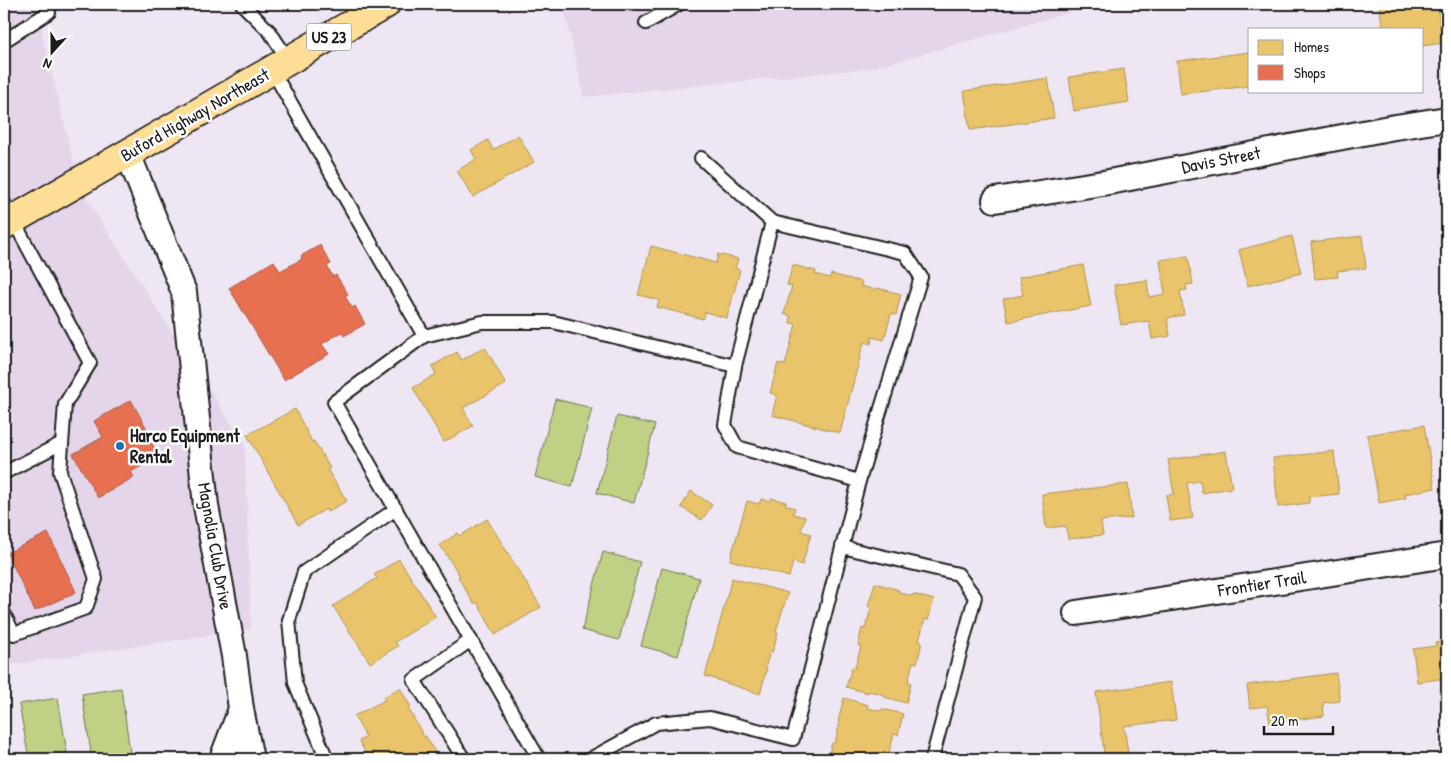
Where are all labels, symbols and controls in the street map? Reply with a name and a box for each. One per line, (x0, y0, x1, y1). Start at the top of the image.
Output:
road number: US 23 (306, 24, 352, 51)
north arrow (28, 28, 78, 78)
legend (1248, 28, 1424, 92)
text: Homes (1294, 36, 1329, 57)
text: N (40, 54, 54, 75)
street label: Buford Highway Northeast (116, 61, 275, 167)
text: Shops (1294, 62, 1326, 83)
street label: Davis Street (1179, 139, 1263, 179)
place label: Harco Equipment Rental (130, 423, 241, 469)
marker: Harco Equipment Rental (114, 440, 126, 452)
street label: Magnolia Club Drive (192, 480, 239, 611)
street label: Frontier Trail (1215, 564, 1308, 603)
scale bar (1264, 703, 1332, 735)
text: 20 m (1271, 710, 1298, 731)

